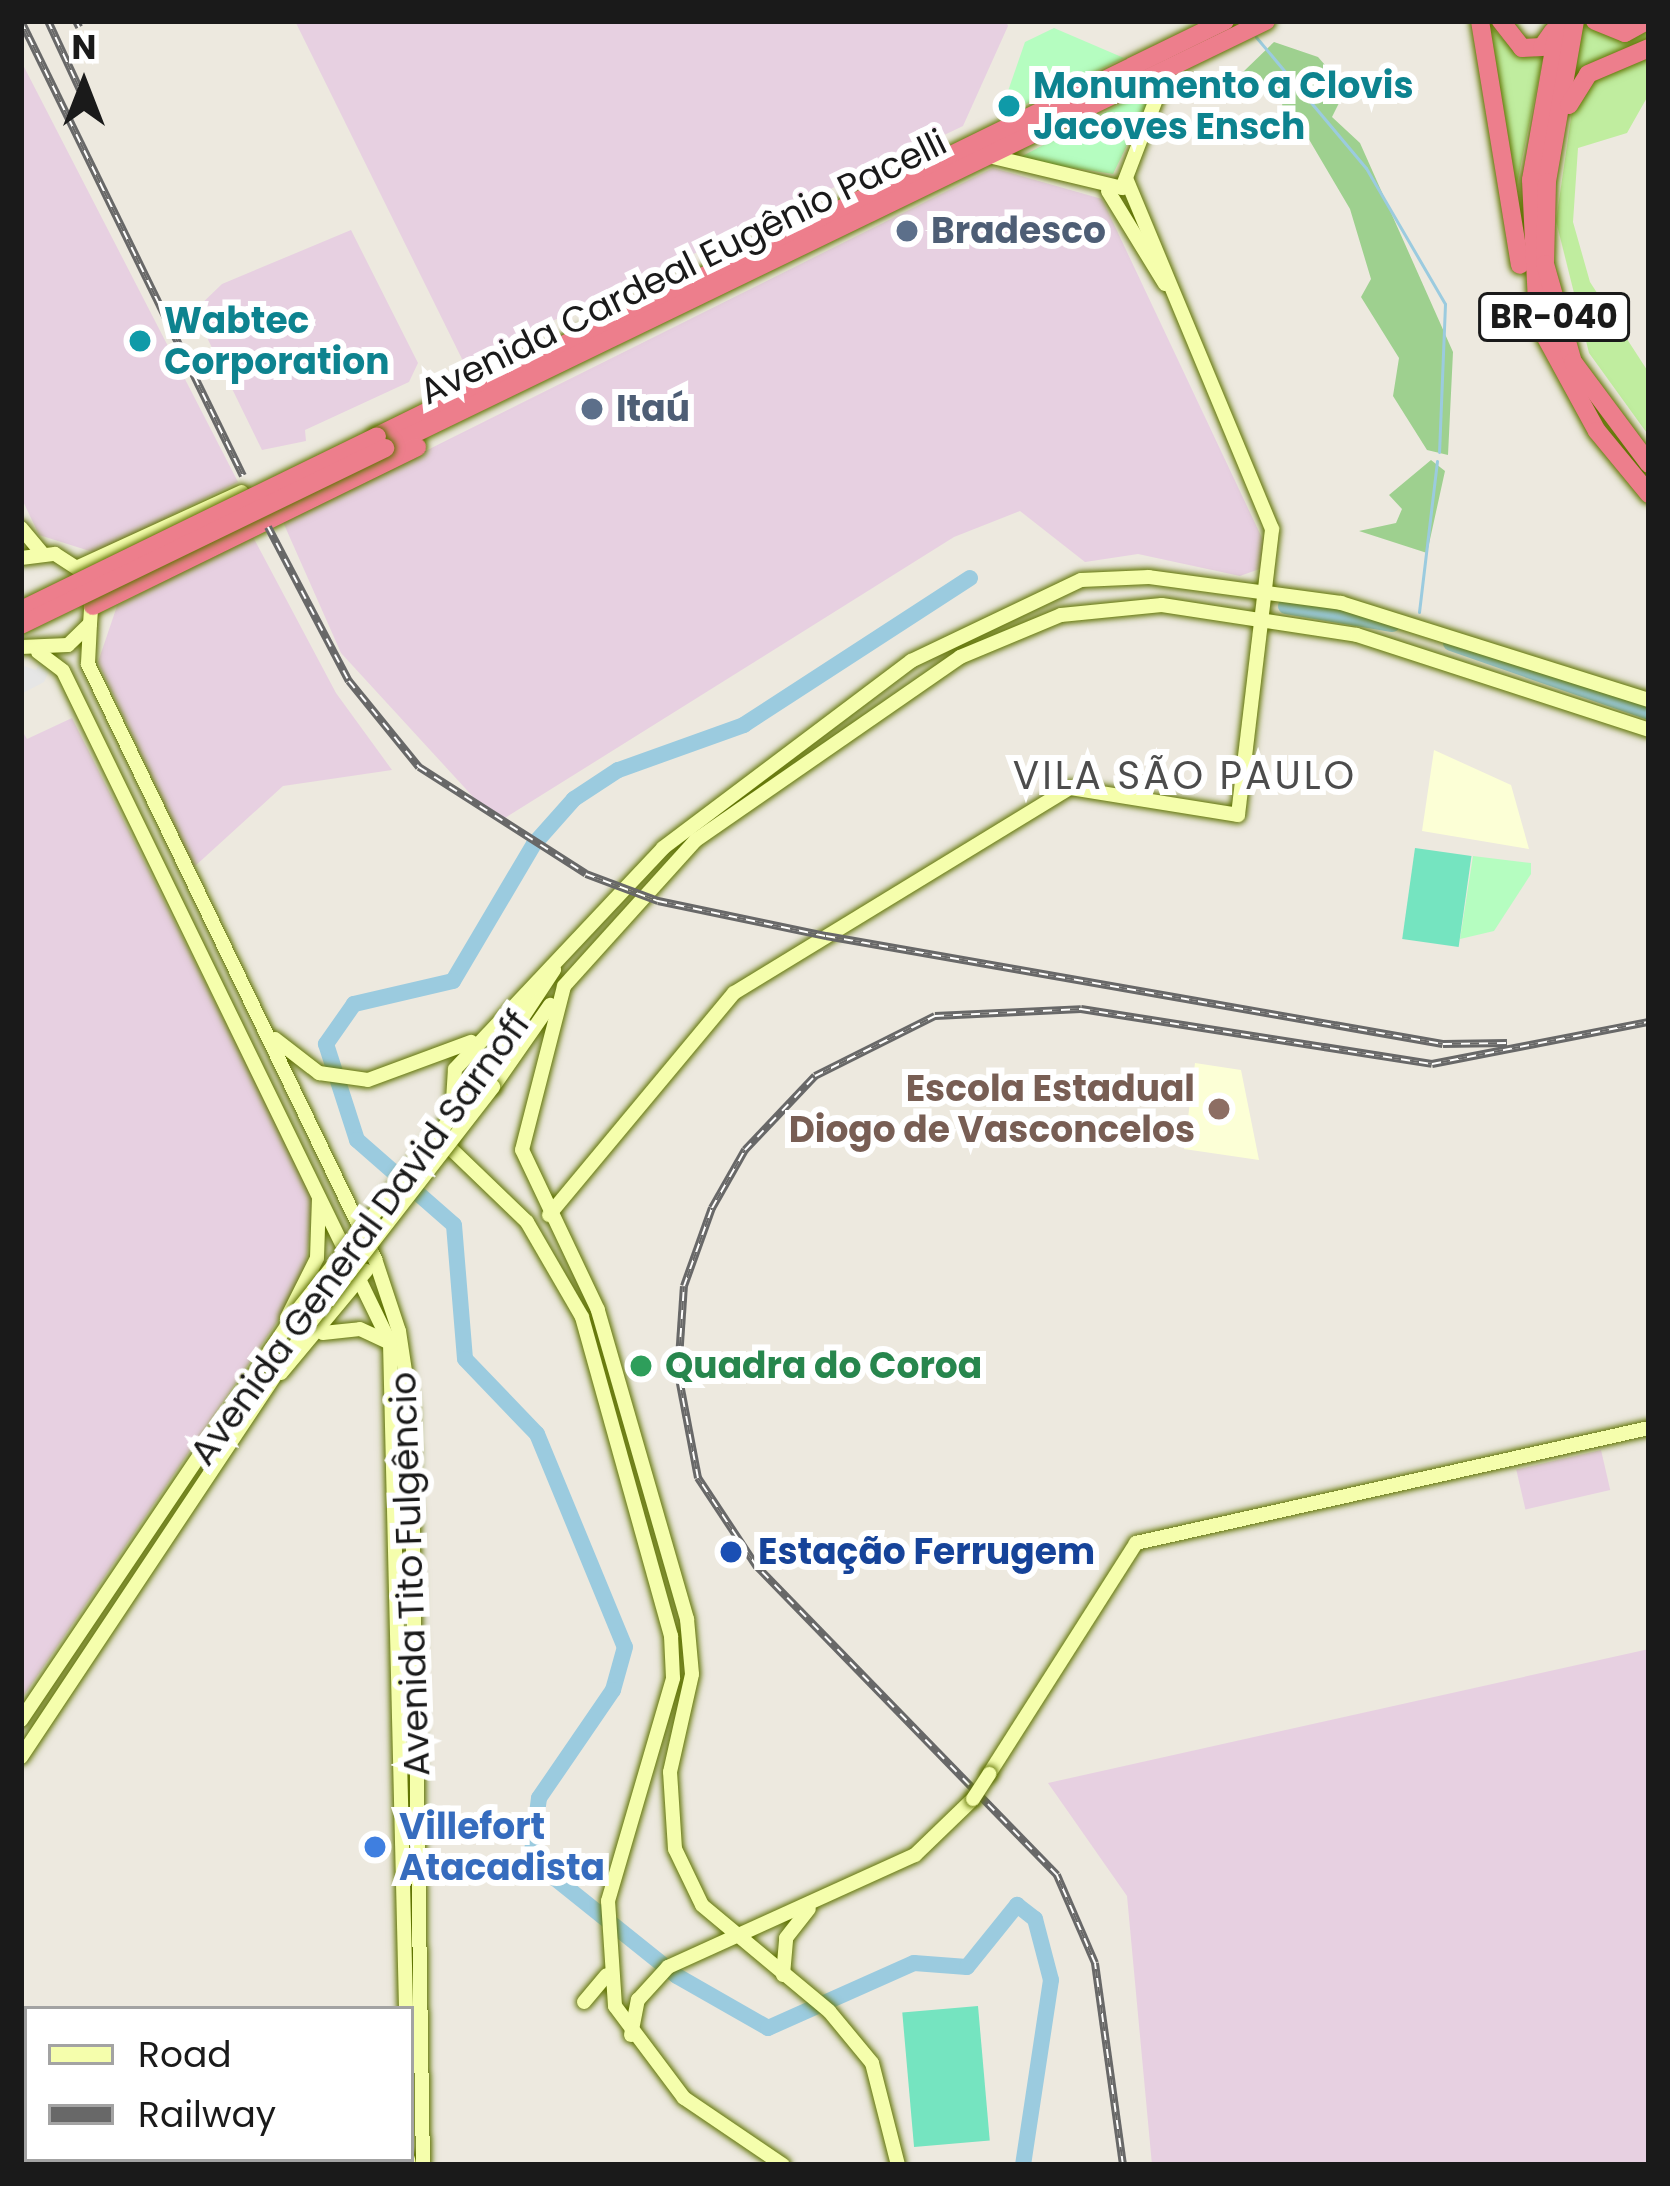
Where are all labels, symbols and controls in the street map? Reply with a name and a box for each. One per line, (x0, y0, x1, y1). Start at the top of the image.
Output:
north arrow (24, 24, 144, 144)
text: N (72, 24, 96, 71)
place label: Monumento a Clovis Jacoves Ensch (1033, 63, 1414, 148)
marker: Monumento a Clovis Jacoves Ensch (996, 93, 1022, 119)
street label: Avenida Cardeal Eugênio Pacelli (413, 120, 953, 414)
place label: Bradesco (931, 209, 1106, 253)
marker: Bradesco (894, 218, 920, 244)
road number: BR-040 (1476, 290, 1632, 344)
place label: Wabtec Corporation (164, 298, 389, 383)
marker: Wabtec Corporation (127, 328, 153, 354)
place label: Itaú (616, 387, 690, 431)
marker: Itaú (579, 396, 605, 422)
district label: VILA SÃO PAULO (1013, 753, 1357, 799)
street label: Avenida General David Sarnoff (181, 1003, 539, 1473)
place label: Escola Estadual Diogo de Vasconcelos (789, 1066, 1195, 1151)
marker: Escola Estadual Diogo de Vasconcelos (1206, 1096, 1232, 1122)
place label: Quadra do Coroa (665, 1344, 982, 1388)
marker: Quadra do Coroa (628, 1353, 654, 1379)
street label: Avenida Tito Fulgêncio (381, 1371, 439, 1777)
place label: Estação Ferrugem (758, 1530, 1095, 1574)
marker: Estação Ferrugem (715, 1536, 747, 1568)
place label: Villefort Atacadista (399, 1804, 605, 1889)
marker: Villefort Atacadista (362, 1834, 388, 1860)
legend (24, 2006, 414, 2162)
text: Road (138, 2029, 232, 2080)
text: Railway (138, 2089, 276, 2140)

